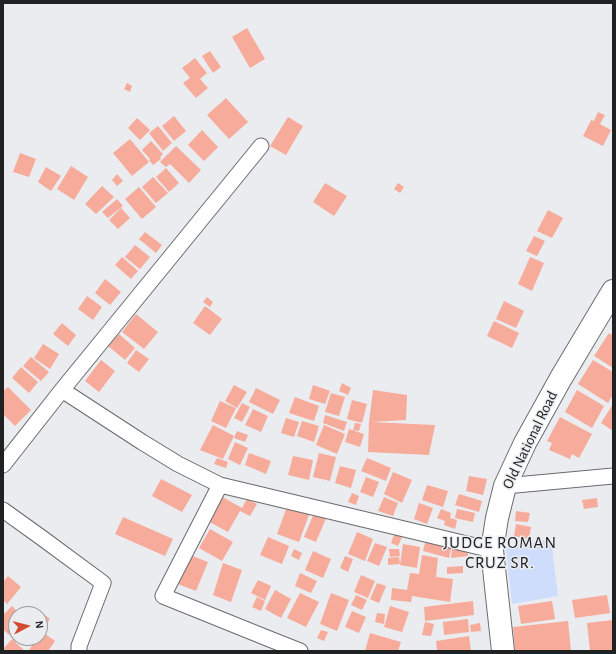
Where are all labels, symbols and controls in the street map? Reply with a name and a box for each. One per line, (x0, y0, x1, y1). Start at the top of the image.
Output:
street label: Old National Road (499, 388, 561, 492)
district label: JUDGE ROMAN CRUZ SR. (443, 533, 557, 573)
north arrow (8, 606, 48, 646)
text: N (33, 620, 45, 629)

